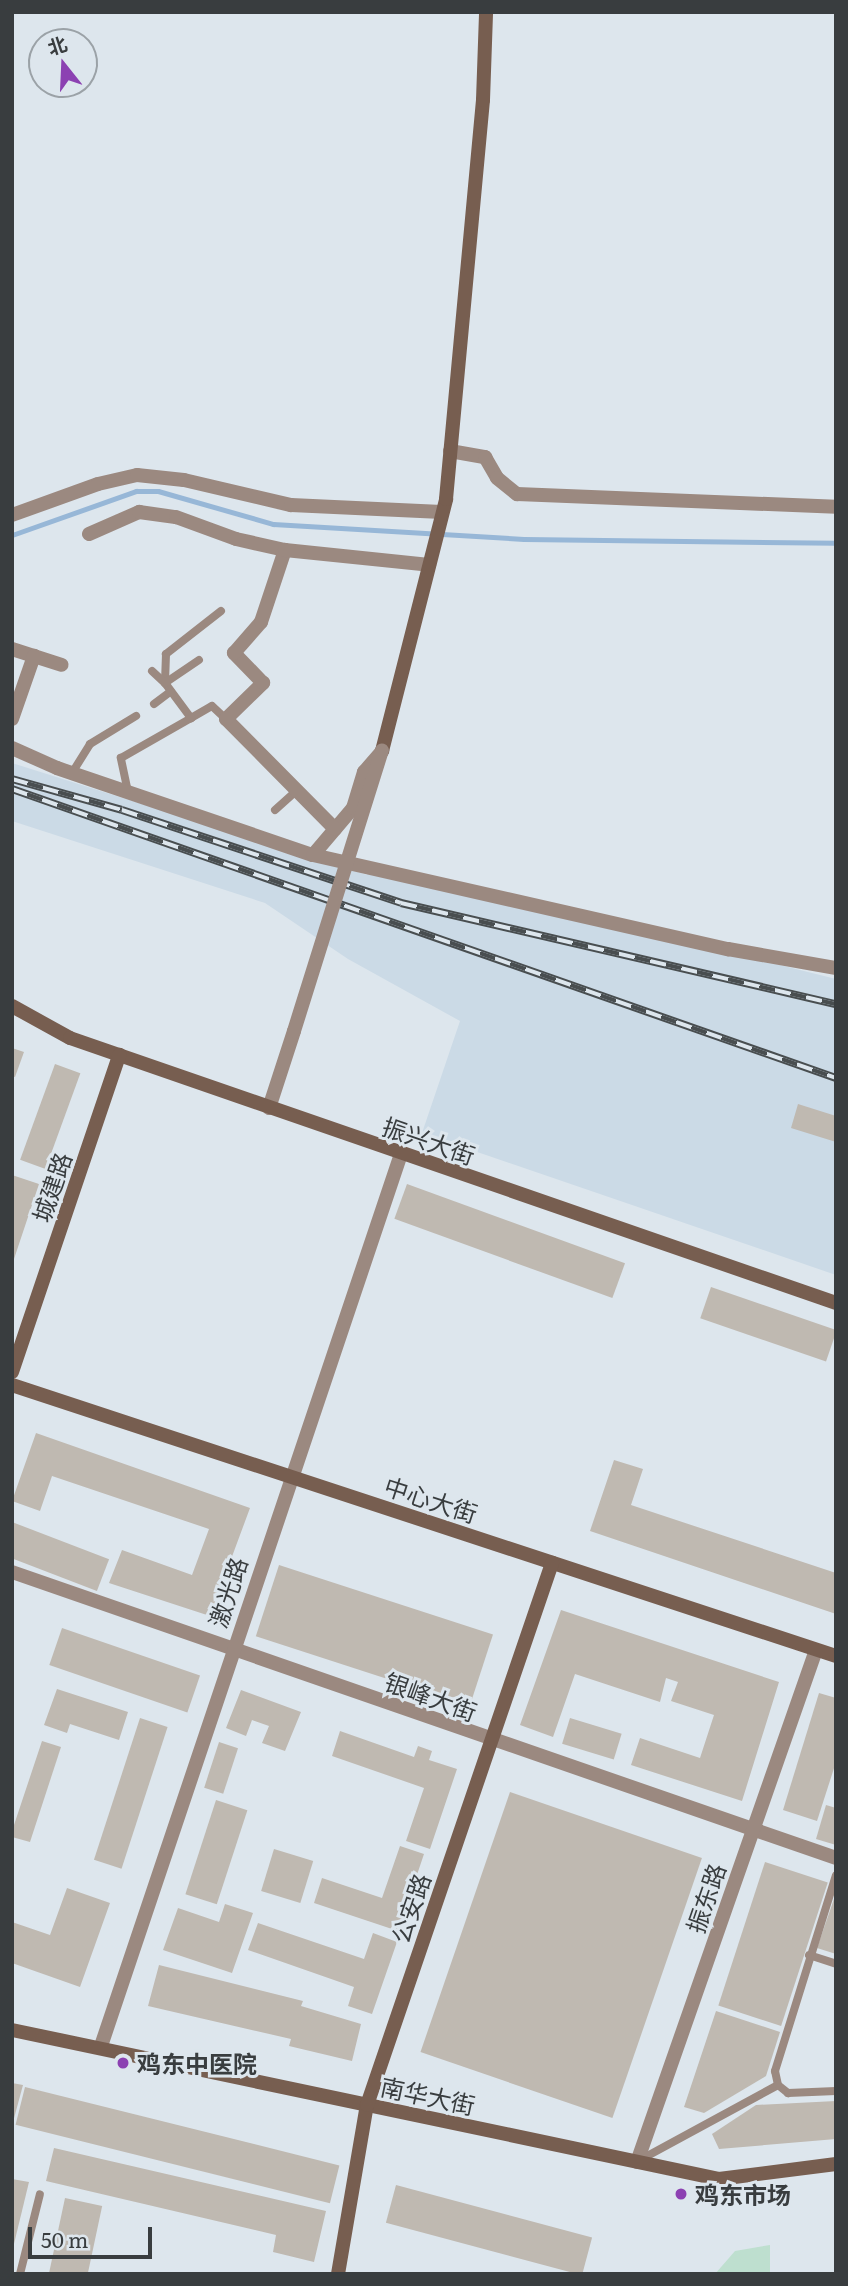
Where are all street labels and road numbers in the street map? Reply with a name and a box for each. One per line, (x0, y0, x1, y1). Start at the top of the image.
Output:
street label: 振兴大街 (379, 1111, 479, 1169)
street label: 城建路 (26, 1148, 76, 1226)
street label: 中心大街 (381, 1470, 481, 1528)
street label: 激光路 (202, 1553, 252, 1631)
street label: 银峰大街 (381, 1666, 481, 1726)
street label: 振东路 (680, 1859, 730, 1937)
street label: 公安路 (385, 1869, 435, 1947)
street label: 南华大街 (378, 2071, 478, 2119)

